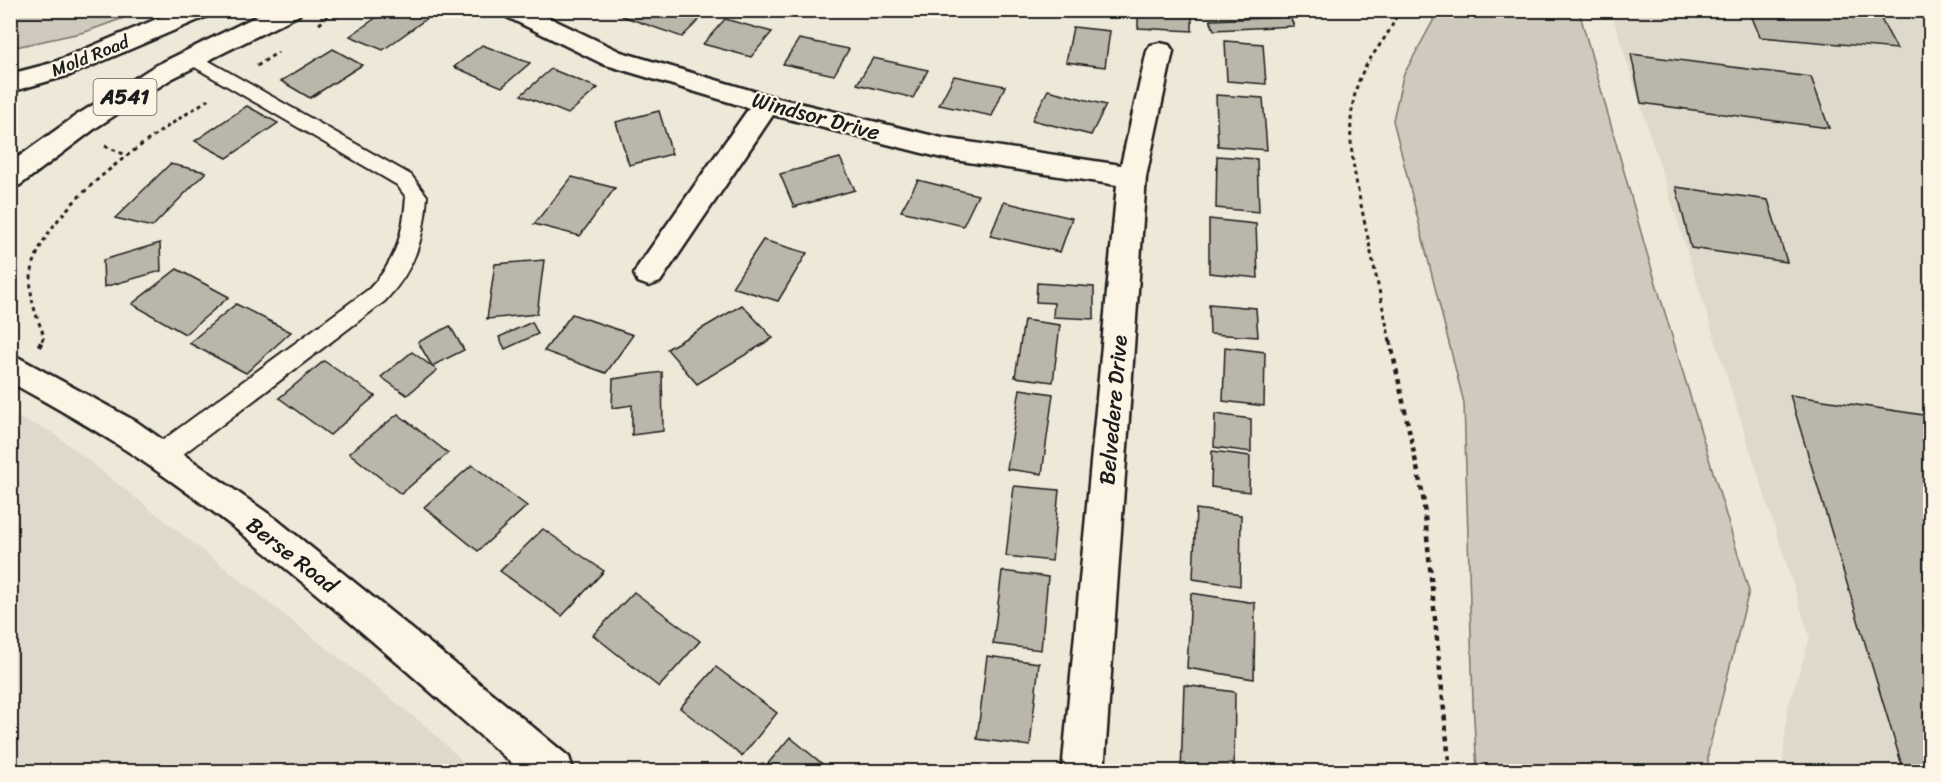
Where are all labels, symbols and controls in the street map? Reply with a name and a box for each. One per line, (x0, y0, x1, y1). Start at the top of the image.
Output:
street label: Mold Road (46, 25, 135, 86)
road number: A541 (94, 79, 156, 115)
street label: Windsor Drive (748, 80, 884, 152)
street label: Belvedere Drive (1087, 333, 1139, 487)
street label: Berse Road (237, 506, 348, 605)

